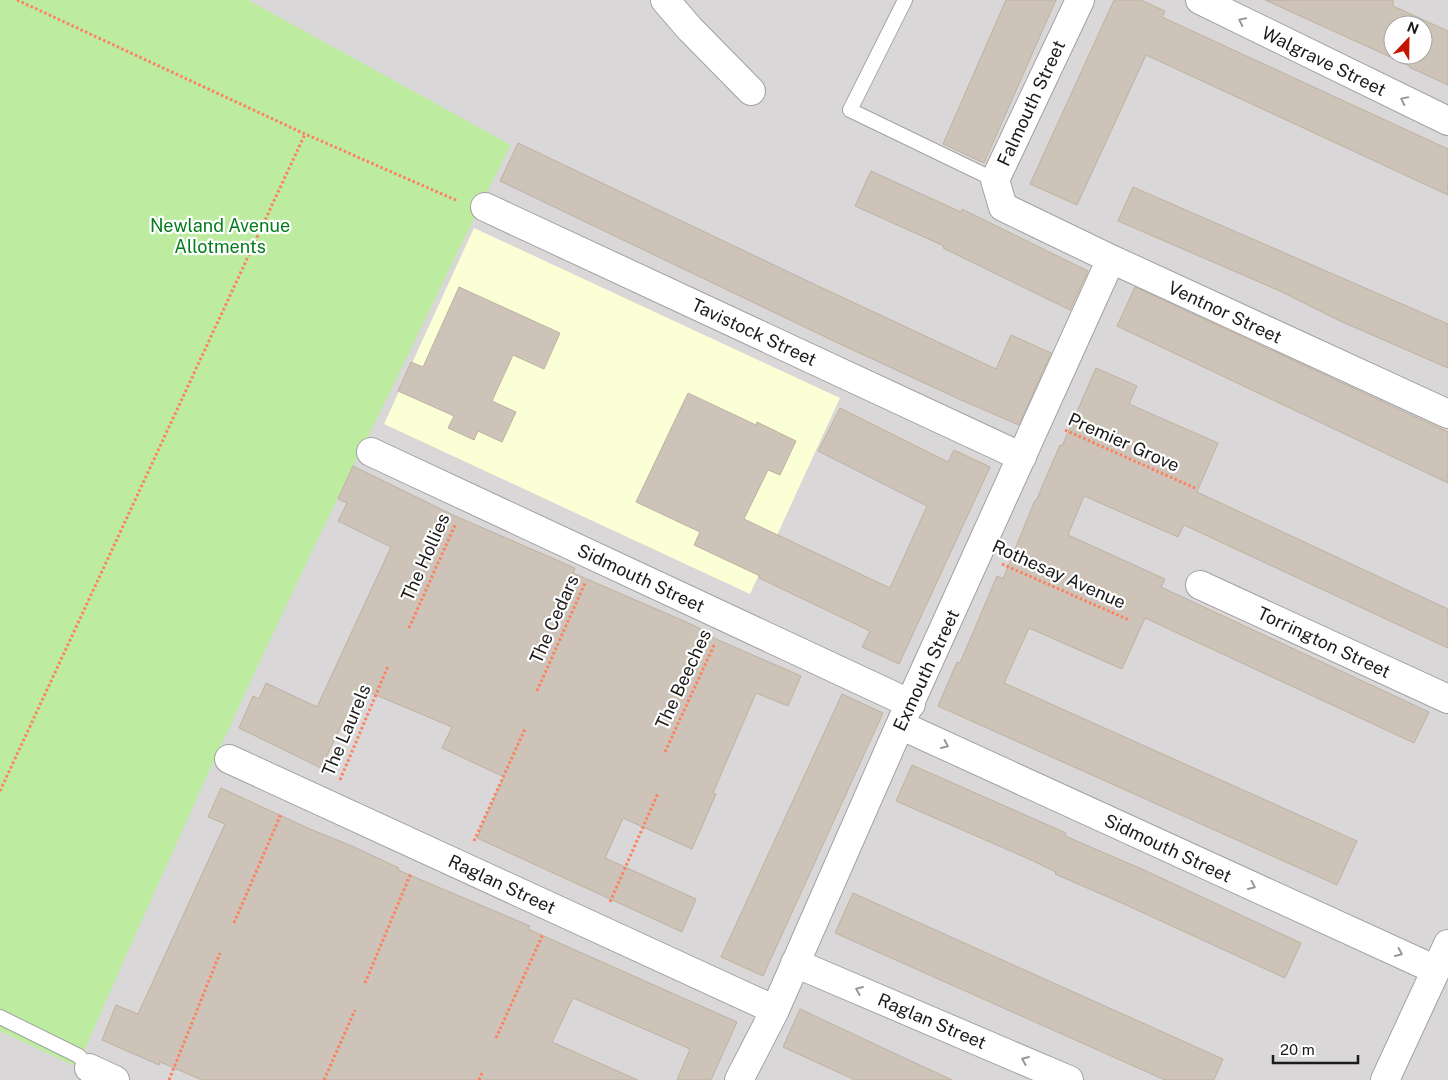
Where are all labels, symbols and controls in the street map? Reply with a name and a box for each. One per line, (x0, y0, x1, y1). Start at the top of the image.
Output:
north arrow (1383, 15, 1433, 65)
one-way arrow (1238, 17, 1247, 27)
text: N (1405, 18, 1421, 37)
street label: Walgrave Street (1259, 22, 1389, 100)
street label: Falmouth Street (993, 37, 1069, 169)
one-way arrow (1400, 96, 1409, 106)
park label: Newland Avenue Allotments (150, 215, 290, 257)
street label: Ventnor Street (1165, 276, 1285, 348)
street label: Tavistock Street (688, 294, 820, 370)
street label: Premier Grove (1065, 408, 1183, 476)
street label: The Hollies (396, 510, 454, 604)
street label: Rothesay Avenue (989, 535, 1129, 613)
street label: Sidmouth Street (574, 539, 708, 617)
street label: The Cedars (525, 571, 583, 667)
street label: Torrington Street (1254, 602, 1394, 682)
street label: Exmouth Street (889, 606, 963, 734)
street label: The Beeches (651, 626, 715, 732)
street label: The Laurels (317, 681, 375, 779)
one-way arrow (940, 739, 949, 750)
street label: Sidmouth Street (1101, 809, 1235, 887)
street label: Raglan Street (445, 850, 559, 918)
one-way arrow (1247, 880, 1256, 890)
one-way arrow (1394, 947, 1403, 958)
one-way arrow (855, 986, 864, 996)
street label: Raglan Street (875, 989, 989, 1053)
scale bar (1273, 1032, 1358, 1064)
text: 20 m (1280, 1041, 1315, 1058)
one-way arrow (1021, 1056, 1030, 1067)

